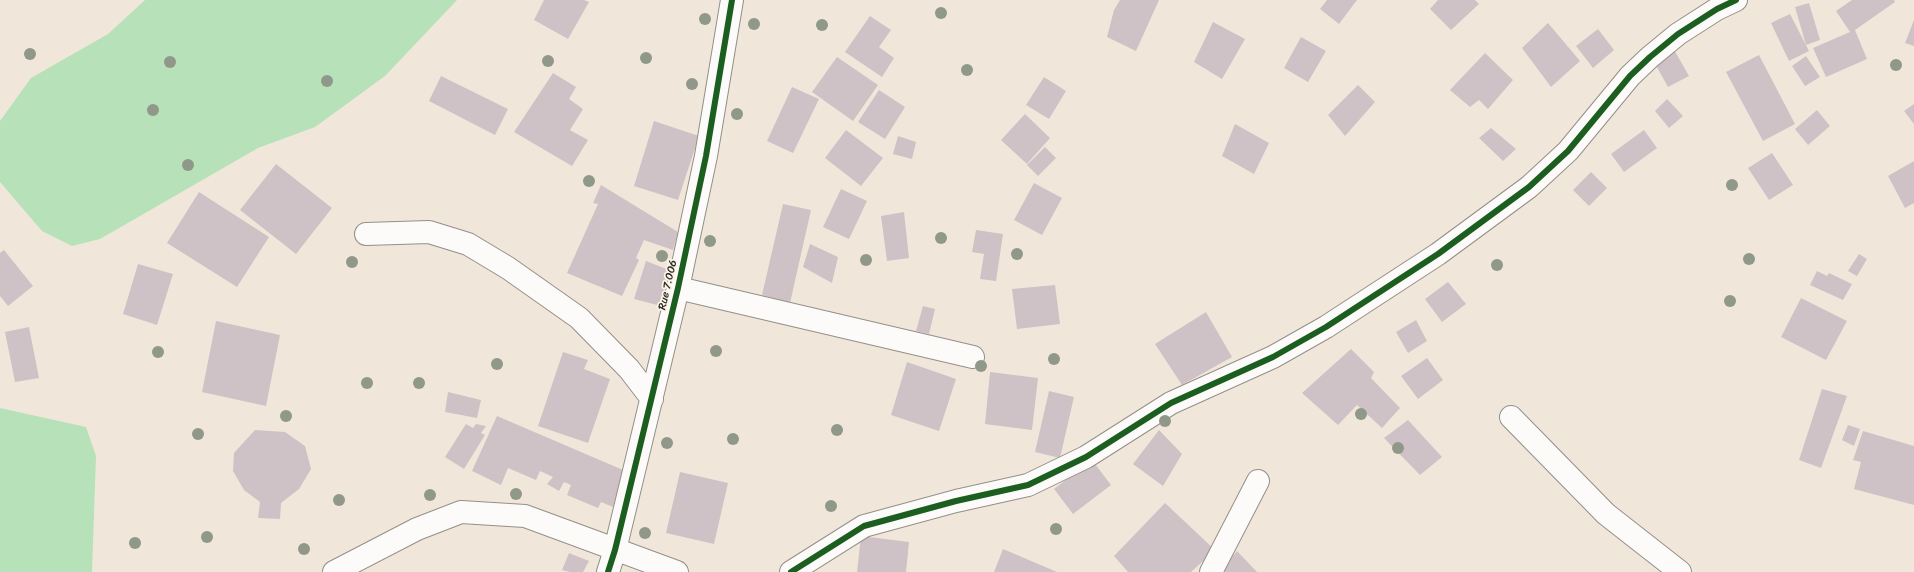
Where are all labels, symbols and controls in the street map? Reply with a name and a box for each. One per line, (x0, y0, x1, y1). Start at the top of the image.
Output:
street label: Rue 7.006 (656, 259, 680, 311)

